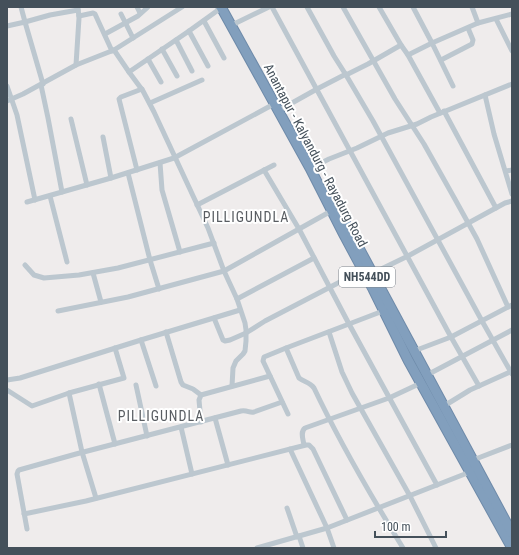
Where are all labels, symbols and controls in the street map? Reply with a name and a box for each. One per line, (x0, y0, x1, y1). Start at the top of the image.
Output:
street label: Anantapur - Kalyandurg - Rayadurg Road (261, 61, 370, 249)
district label: PILLIGUNDLA (203, 209, 289, 225)
road number: NH544DD (339, 267, 395, 287)
district label: PILLIGUNDLA (118, 408, 204, 424)
scale bar (375, 513, 446, 539)
text: 100 m (381, 520, 411, 534)

